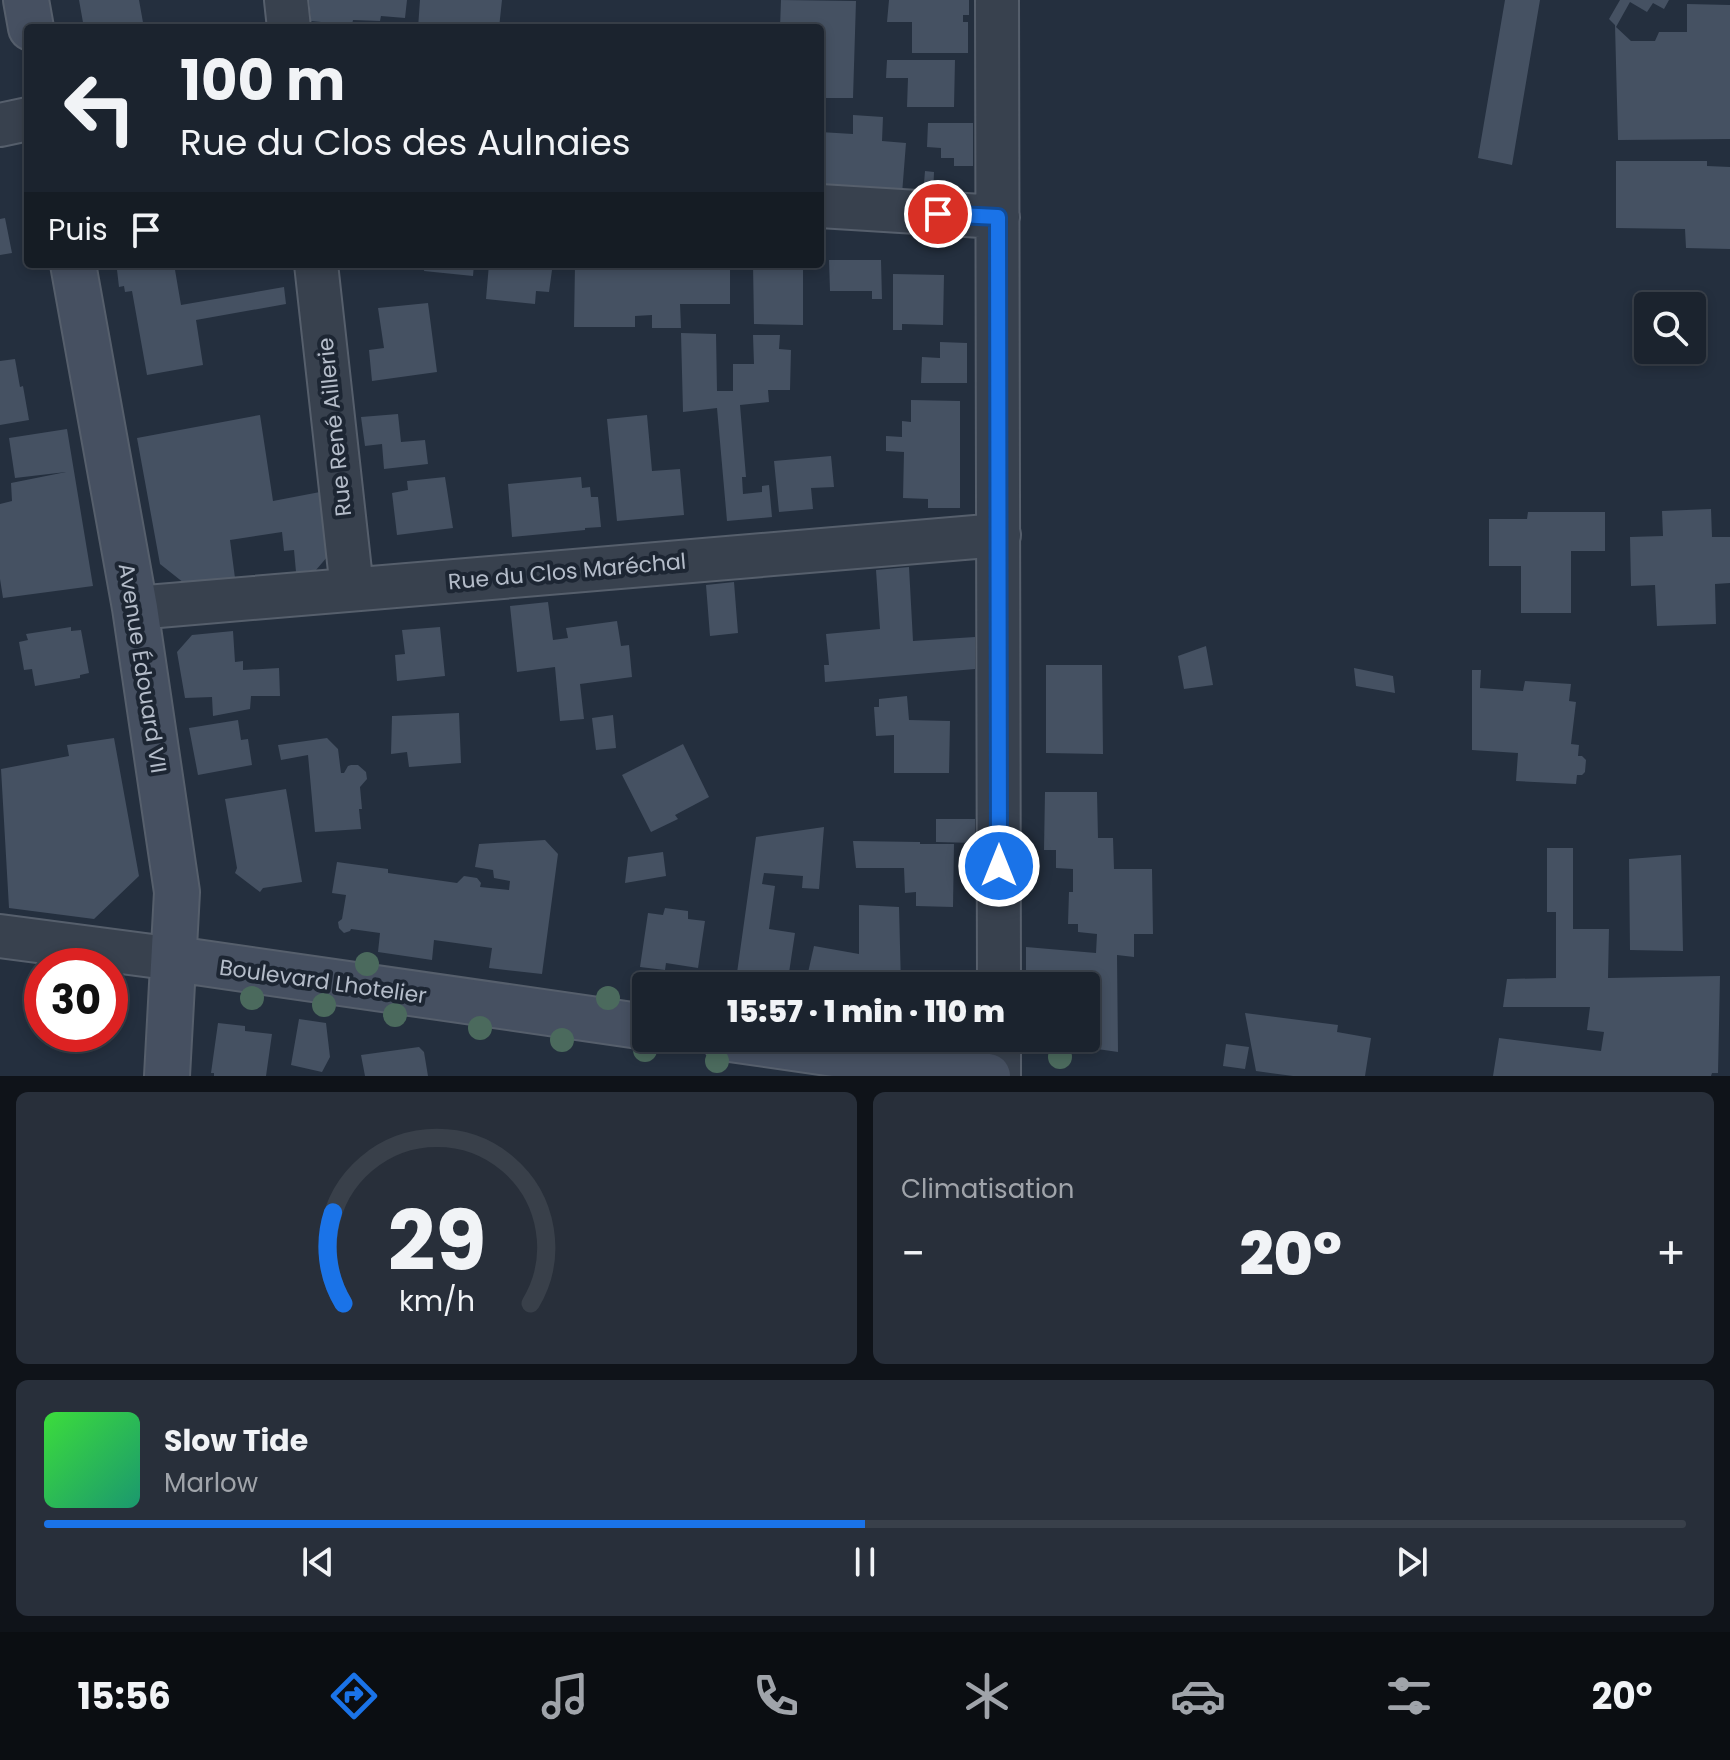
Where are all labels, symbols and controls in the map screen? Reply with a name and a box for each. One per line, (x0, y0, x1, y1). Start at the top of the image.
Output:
text: 100 m (180, 41, 345, 120)
icon: left (48, 56, 152, 160)
text: Rue du Clos des Aulnaies (180, 117, 631, 168)
pin (904, 180, 972, 248)
icon: arrive (916, 192, 960, 236)
text: Puis (48, 208, 108, 251)
icon: arrive (124, 208, 168, 252)
map controls (1634, 292, 1706, 364)
button: search (1634, 292, 1706, 364)
street label: Rue René Aillerie (310, 336, 359, 518)
street label: Rue du Clos Maréchal (447, 546, 687, 597)
street label: Avenue Édouard VII (111, 561, 174, 775)
position arrow (957, 824, 1041, 908)
speed limit sign: 30 (24, 948, 128, 1052)
street label: Boulevard Lhotelier (217, 952, 429, 1011)
text: 15:57 · 1 min · 110 m (727, 990, 1005, 1033)
text: Climatisation (901, 1171, 1074, 1207)
text: 29 (387, 1183, 486, 1299)
text: 20° (1239, 1212, 1342, 1296)
text: − (901, 1223, 925, 1284)
text: + (1656, 1223, 1686, 1284)
text: km/h (398, 1281, 475, 1321)
text: Slow Tide (164, 1419, 308, 1462)
text: Marlow (164, 1465, 258, 1501)
icon: previous (296, 1540, 340, 1584)
icon: pause (843, 1540, 887, 1584)
icon: next (1390, 1540, 1434, 1584)
icon: directions (326, 1668, 382, 1724)
icon: music (537, 1668, 593, 1724)
icon: phone (748, 1668, 804, 1724)
icon: climate (959, 1668, 1015, 1724)
icon: car (1170, 1668, 1226, 1724)
icon: filters (1381, 1668, 1437, 1724)
text: 15:56 (77, 1671, 171, 1722)
text: 20° (1592, 1671, 1652, 1722)

